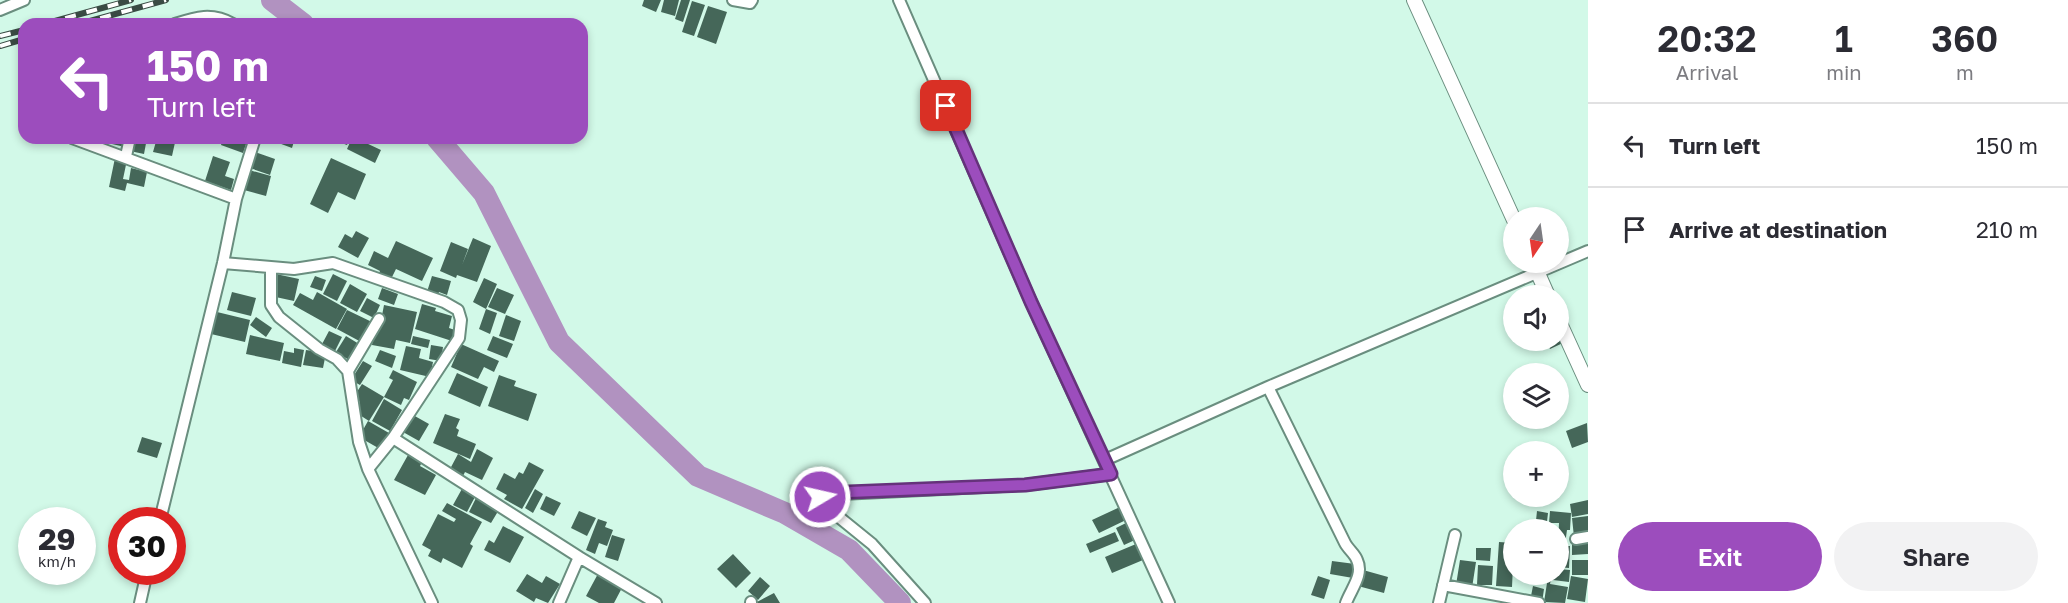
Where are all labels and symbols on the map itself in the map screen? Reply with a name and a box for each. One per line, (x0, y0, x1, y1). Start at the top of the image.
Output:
pin (920, 80, 971, 131)
north arrow (1503, 207, 1569, 273)
position arrow (788, 465, 852, 529)
speed limit sign: 30 (108, 507, 186, 585)

